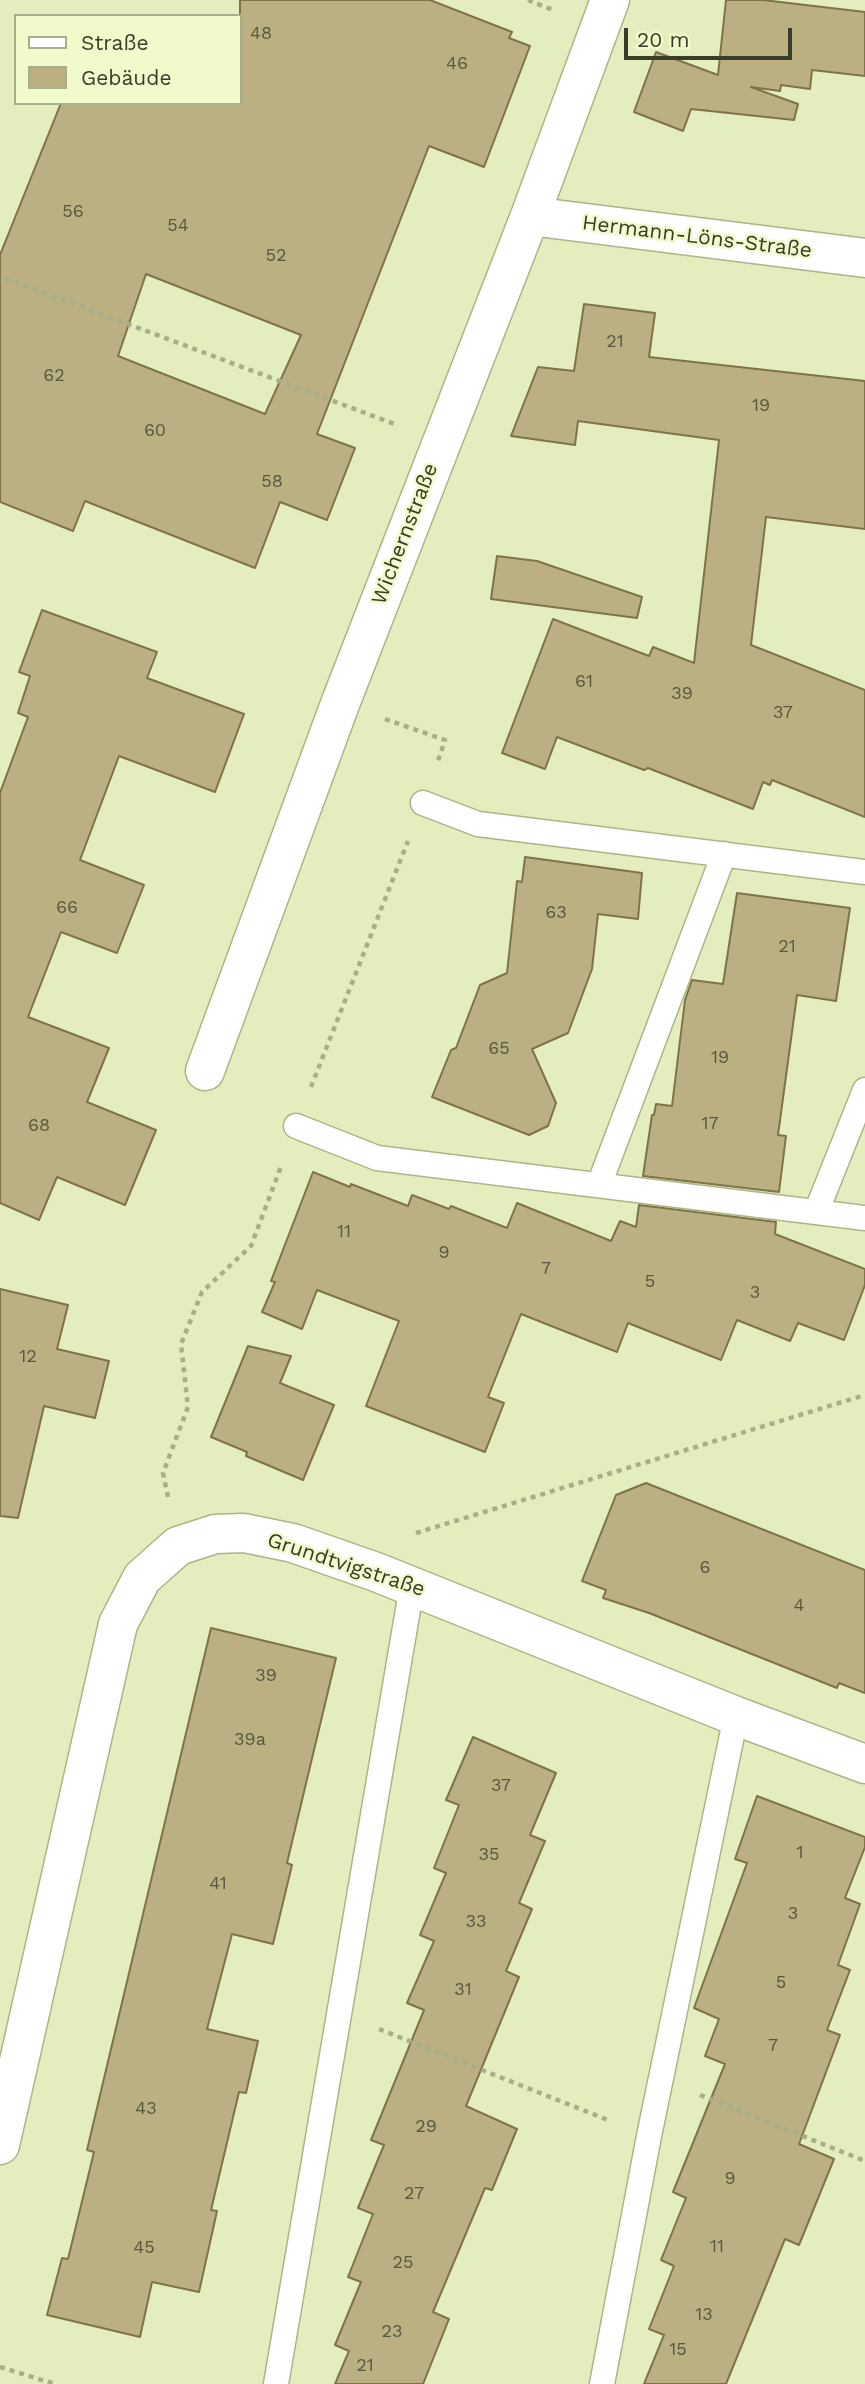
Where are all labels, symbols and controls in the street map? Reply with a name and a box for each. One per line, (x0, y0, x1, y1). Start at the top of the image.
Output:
legend (14, 14, 242, 105)
scale bar (627, 14, 795, 58)
house number: 48 (250, 23, 272, 45)
text: 20 m (637, 27, 689, 52)
text: Straße (81, 30, 149, 55)
house number: 46 (446, 53, 468, 75)
text: Gebäude (81, 65, 172, 90)
house number: 56 (62, 201, 84, 223)
street label: Hermann-Löns-Straße (581, 210, 813, 264)
house number: 54 (167, 215, 189, 237)
house number: 52 (266, 245, 286, 267)
house number: 21 (606, 331, 624, 353)
house number: 62 (43, 365, 65, 387)
house number: 19 (752, 395, 770, 417)
house number: 60 (144, 420, 166, 442)
street label: Wichernstraße (366, 460, 444, 608)
house number: 58 (261, 471, 283, 493)
house number: 61 (575, 671, 593, 693)
house number: 39 (671, 683, 693, 705)
house number: 37 (773, 702, 793, 724)
house number: 66 (56, 897, 78, 919)
house number: 63 (545, 902, 567, 924)
house number: 21 (778, 936, 796, 958)
house number: 65 (488, 1038, 510, 1060)
house number: 19 (711, 1047, 729, 1069)
house number: 17 (701, 1113, 719, 1135)
house number: 68 (28, 1115, 50, 1137)
house number: 11 (337, 1221, 351, 1243)
house number: 9 (438, 1242, 450, 1264)
house number: 7 (541, 1258, 551, 1280)
house number: 5 (645, 1271, 655, 1293)
house number: 3 (750, 1282, 760, 1304)
house number: 12 (19, 1346, 37, 1368)
street label: Grundtvigstraße (264, 1528, 428, 1602)
house number: 6 (700, 1557, 710, 1579)
house number: 4 (794, 1595, 804, 1617)
house number: 39 (255, 1665, 277, 1687)
house number: 39a (234, 1729, 266, 1751)
house number: 37 (491, 1775, 511, 1797)
house number: 1 (796, 1842, 804, 1864)
house number: 35 (479, 1844, 499, 1866)
house number: 41 (209, 1873, 227, 1895)
house number: 3 (788, 1903, 798, 1925)
house number: 33 (466, 1911, 486, 1933)
house number: 5 (776, 1972, 786, 1994)
house number: 31 (454, 1979, 472, 2001)
house number: 7 (768, 2035, 778, 2057)
house number: 43 (135, 2098, 157, 2120)
house number: 29 (415, 2116, 437, 2138)
house number: 9 (724, 2168, 736, 2190)
house number: 27 (404, 2183, 424, 2205)
house number: 11 (710, 2236, 724, 2258)
house number: 45 (133, 2237, 155, 2259)
house number: 25 (393, 2252, 413, 2274)
house number: 13 (695, 2304, 713, 2326)
house number: 23 (382, 2321, 402, 2343)
house number: 15 (669, 2339, 687, 2361)
house number: 21 (356, 2355, 374, 2377)

